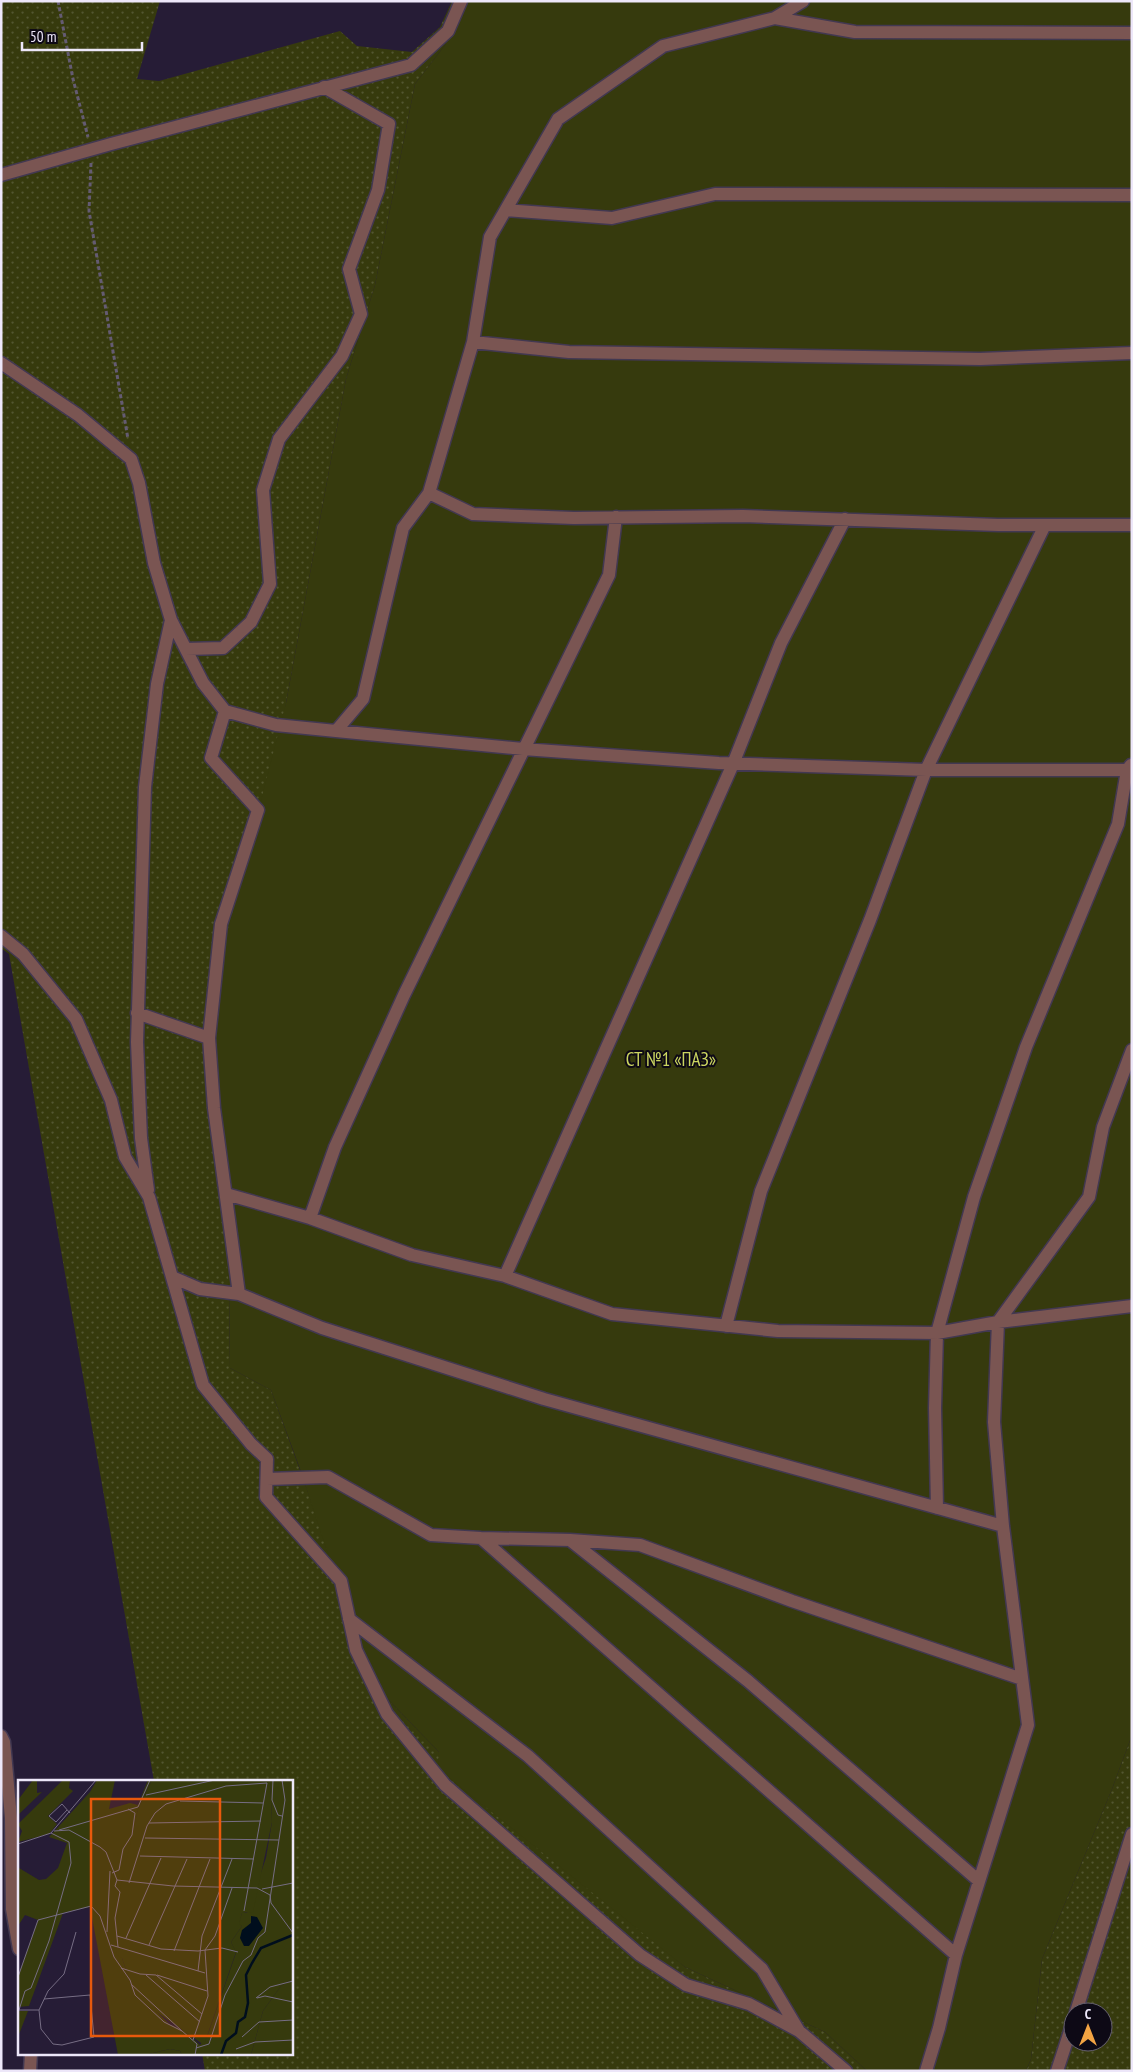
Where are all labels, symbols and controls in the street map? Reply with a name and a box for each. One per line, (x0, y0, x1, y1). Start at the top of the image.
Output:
scale bar (22, 20, 142, 52)
text: 50 m (30, 27, 56, 46)
park label: СТ №1 «ПАЗ» (626, 1047, 716, 1071)
inset map (18, 1780, 292, 2054)
north arrow (1063, 2002, 1113, 2052)
text: С (1085, 2005, 1092, 2023)

